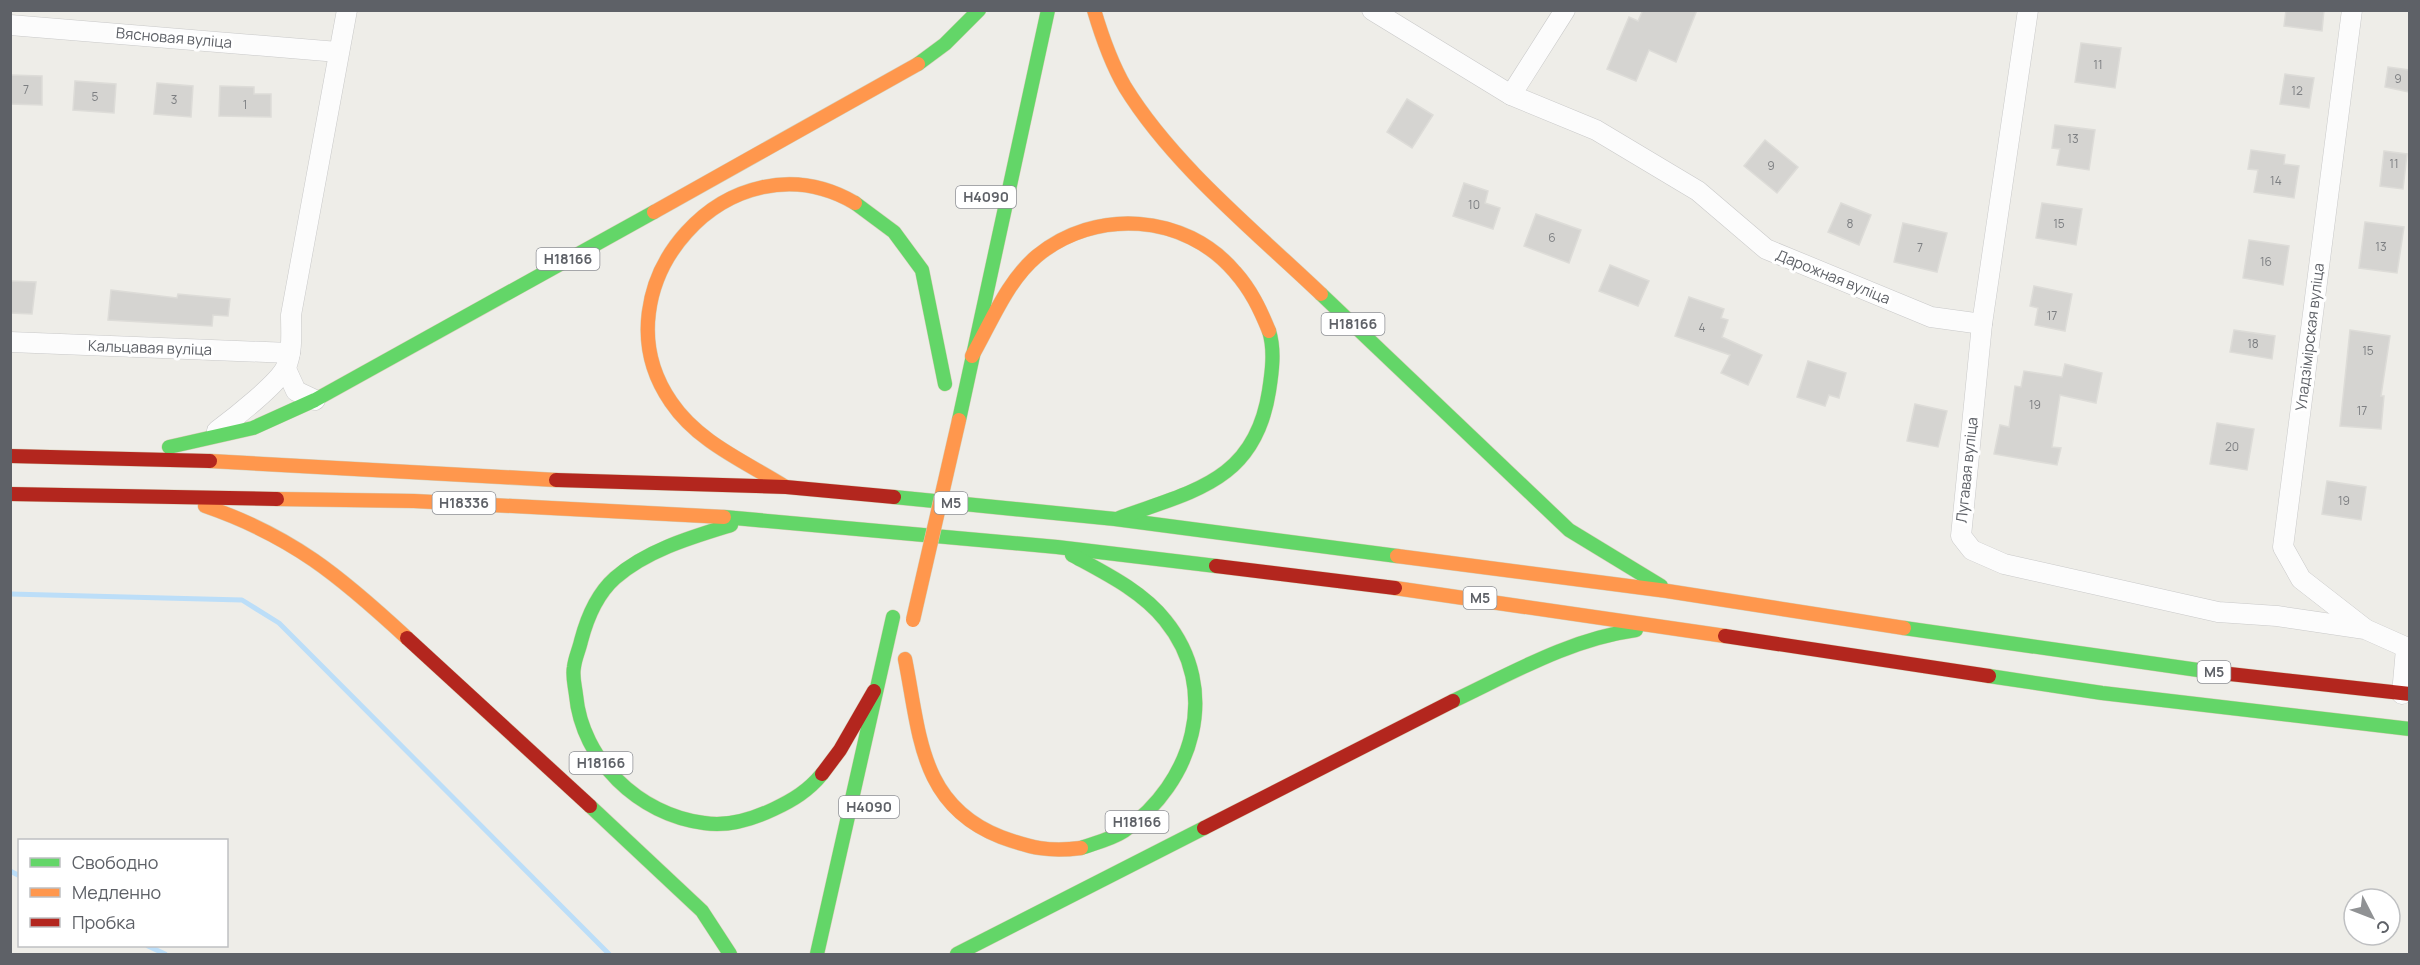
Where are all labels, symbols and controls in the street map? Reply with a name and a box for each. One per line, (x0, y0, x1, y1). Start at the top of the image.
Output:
street label: Вясновая вуліца (115, 22, 233, 53)
house number: 11 (2093, 56, 2103, 73)
house number: 9 (2394, 70, 2402, 87)
house number: 7 (23, 81, 29, 98)
house number: 12 (2291, 82, 2303, 99)
house number: 5 (92, 88, 99, 105)
house number: 3 (171, 91, 177, 108)
house number: 1 (243, 96, 247, 113)
house number: 13 (2067, 130, 2079, 147)
house number: 11 (2389, 155, 2399, 172)
house number: 9 (1767, 157, 1775, 174)
house number: 14 (2270, 172, 2282, 189)
road number: Н4090 (956, 186, 1016, 208)
house number: 10 (1468, 196, 1480, 213)
house number: 8 (1847, 215, 1854, 232)
house number: 15 (2053, 215, 2065, 232)
house number: 6 (1548, 229, 1556, 246)
house number: 13 (2375, 238, 2387, 255)
house number: 7 (1917, 239, 1923, 256)
street label: Дарожная вуліца (1773, 244, 1893, 309)
road number: Н18166 (536, 248, 600, 270)
house number: 16 (2260, 253, 2272, 270)
street label: Уладзімірская вуліца (2290, 262, 2329, 412)
house number: 17 (2047, 307, 2057, 324)
road number: Н18166 (1322, 313, 1384, 335)
house number: 4 (1698, 319, 1706, 336)
street label: Кальцавая вуліца (88, 335, 212, 360)
house number: 18 (2247, 335, 2259, 352)
house number: 15 (2362, 342, 2374, 359)
house number: 19 (2029, 396, 2041, 413)
house number: 17 (2357, 402, 2367, 419)
street label: Лугавая вуліца (1950, 416, 1983, 524)
house number: 20 (2225, 438, 2239, 455)
road number: Н18336 (432, 492, 496, 514)
road number: М5 (934, 492, 968, 514)
house number: 19 (2338, 492, 2350, 509)
road number: М5 (1464, 587, 1496, 609)
road number: М5 (2198, 661, 2230, 683)
road number: Н18166 (570, 752, 632, 774)
road number: Н4090 (839, 796, 899, 818)
road number: Н18166 (1106, 811, 1168, 833)
legend (18, 839, 228, 947)
text: Свободно (72, 850, 158, 874)
text: Медленно (72, 880, 161, 904)
north arrow (2342, 887, 2402, 947)
text: Пробка (72, 910, 135, 934)
text: С (2371, 915, 2395, 939)

